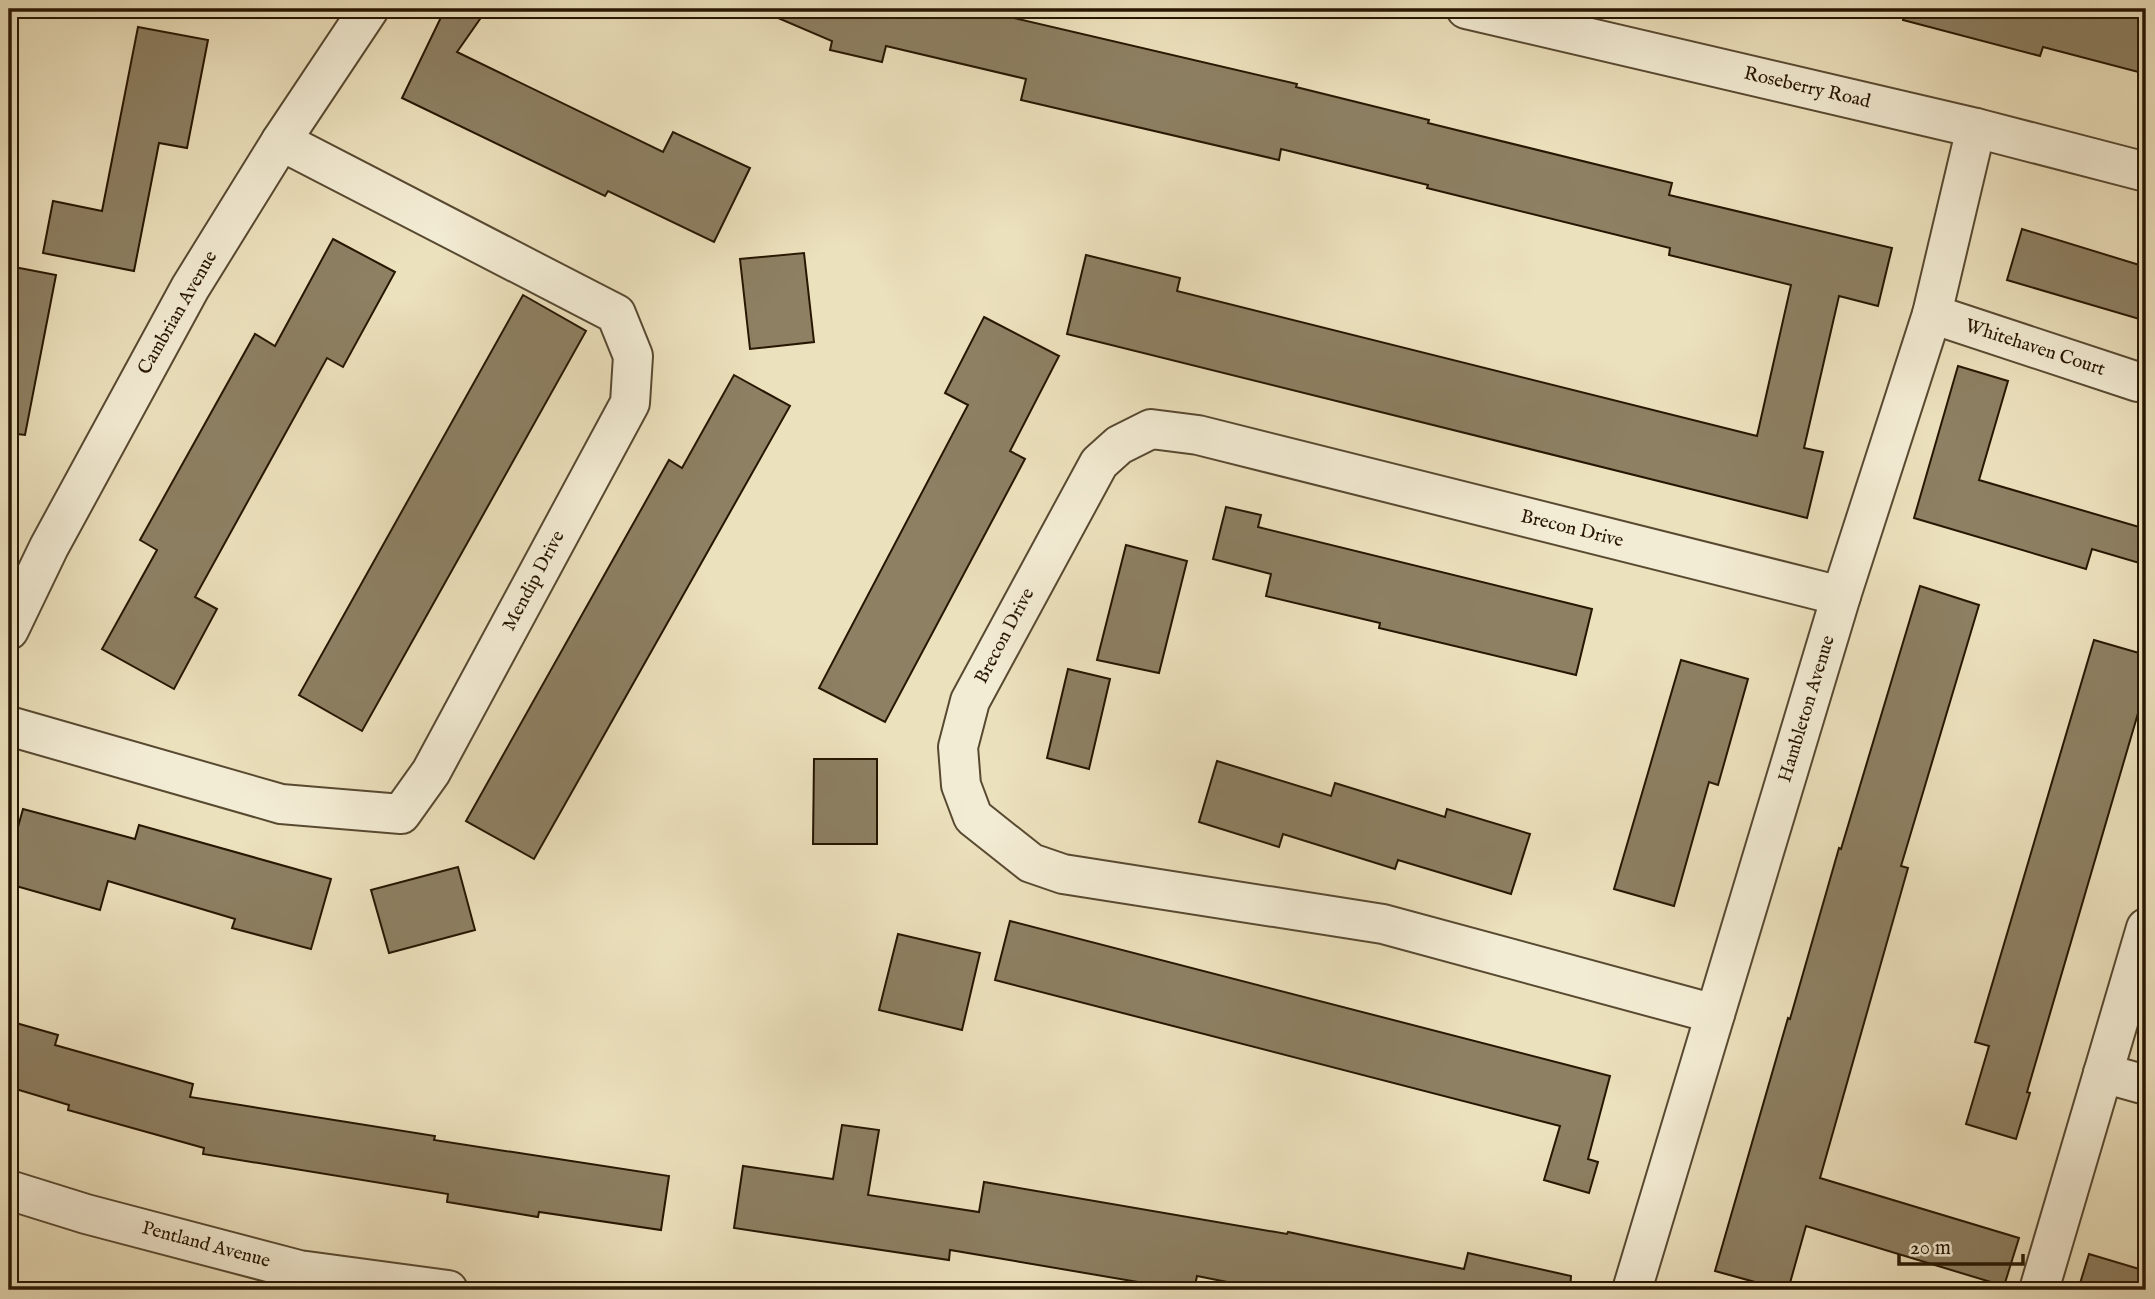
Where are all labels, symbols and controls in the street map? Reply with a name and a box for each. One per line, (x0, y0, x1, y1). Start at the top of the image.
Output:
street label: Roseberry Road (1741, 62, 1874, 114)
street label: Cambrian Avenue (133, 247, 223, 379)
street label: Whitehaven Court (1962, 314, 2109, 382)
street label: Brecon Drive (1518, 505, 1626, 553)
street label: Mendip Drive (497, 526, 571, 635)
street label: Brecon Drive (970, 584, 1040, 688)
street label: Hambleton Avenue (1773, 633, 1841, 785)
street label: Pentland Avenue (139, 1216, 273, 1274)
scale bar (1899, 1222, 2024, 1266)
text: 20 m (1910, 1235, 1951, 1262)

